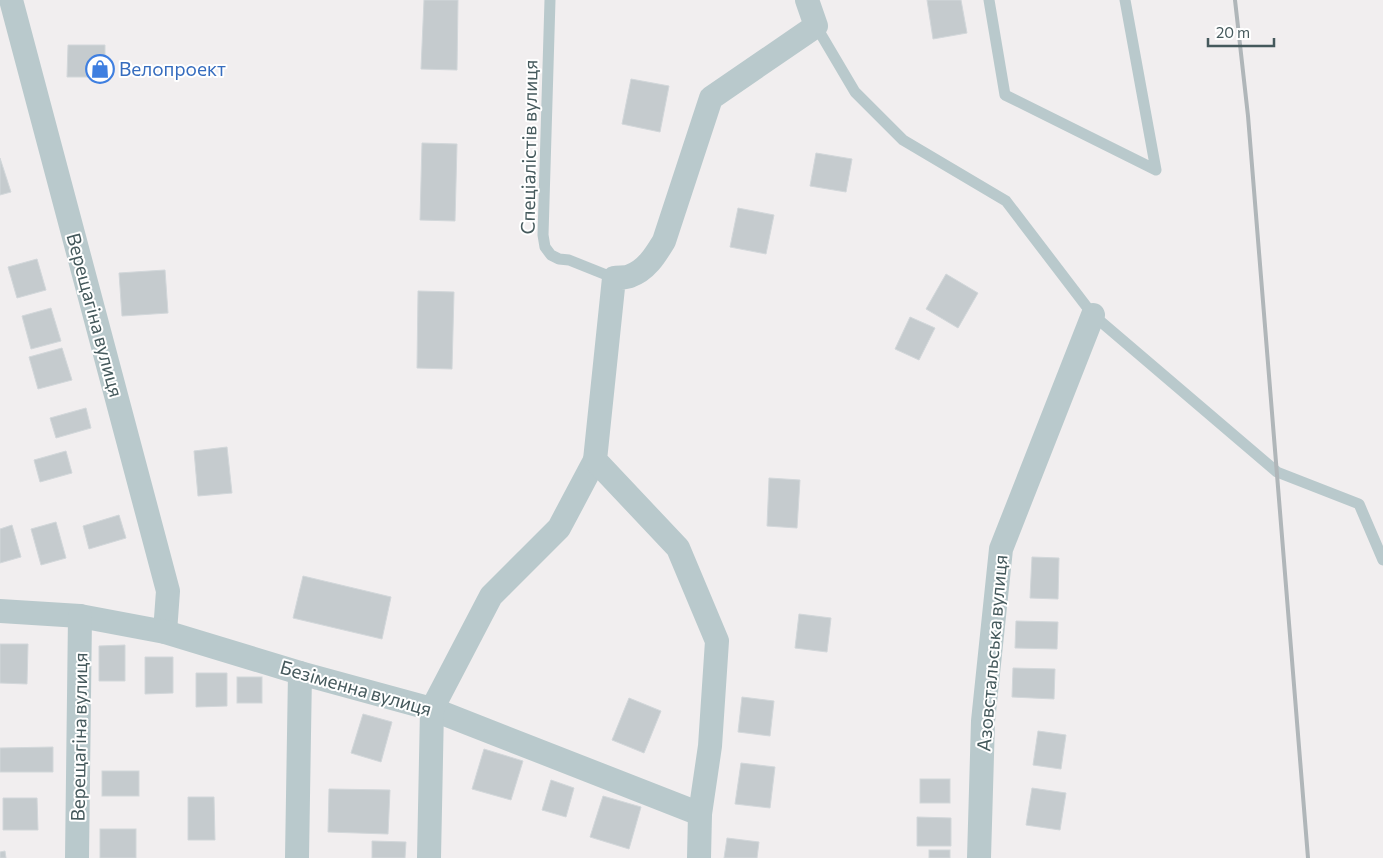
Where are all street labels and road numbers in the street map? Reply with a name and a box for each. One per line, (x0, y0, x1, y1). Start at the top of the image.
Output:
street label: Спеціалістів вулиця (515, 60, 542, 234)
street label: Верещагіна вулиця (63, 230, 128, 399)
street label: Азовстальська вулиця (971, 554, 1012, 752)
street label: Верещагіна вулиця (66, 652, 91, 822)
street label: Безіменна вулиця (278, 655, 435, 720)

